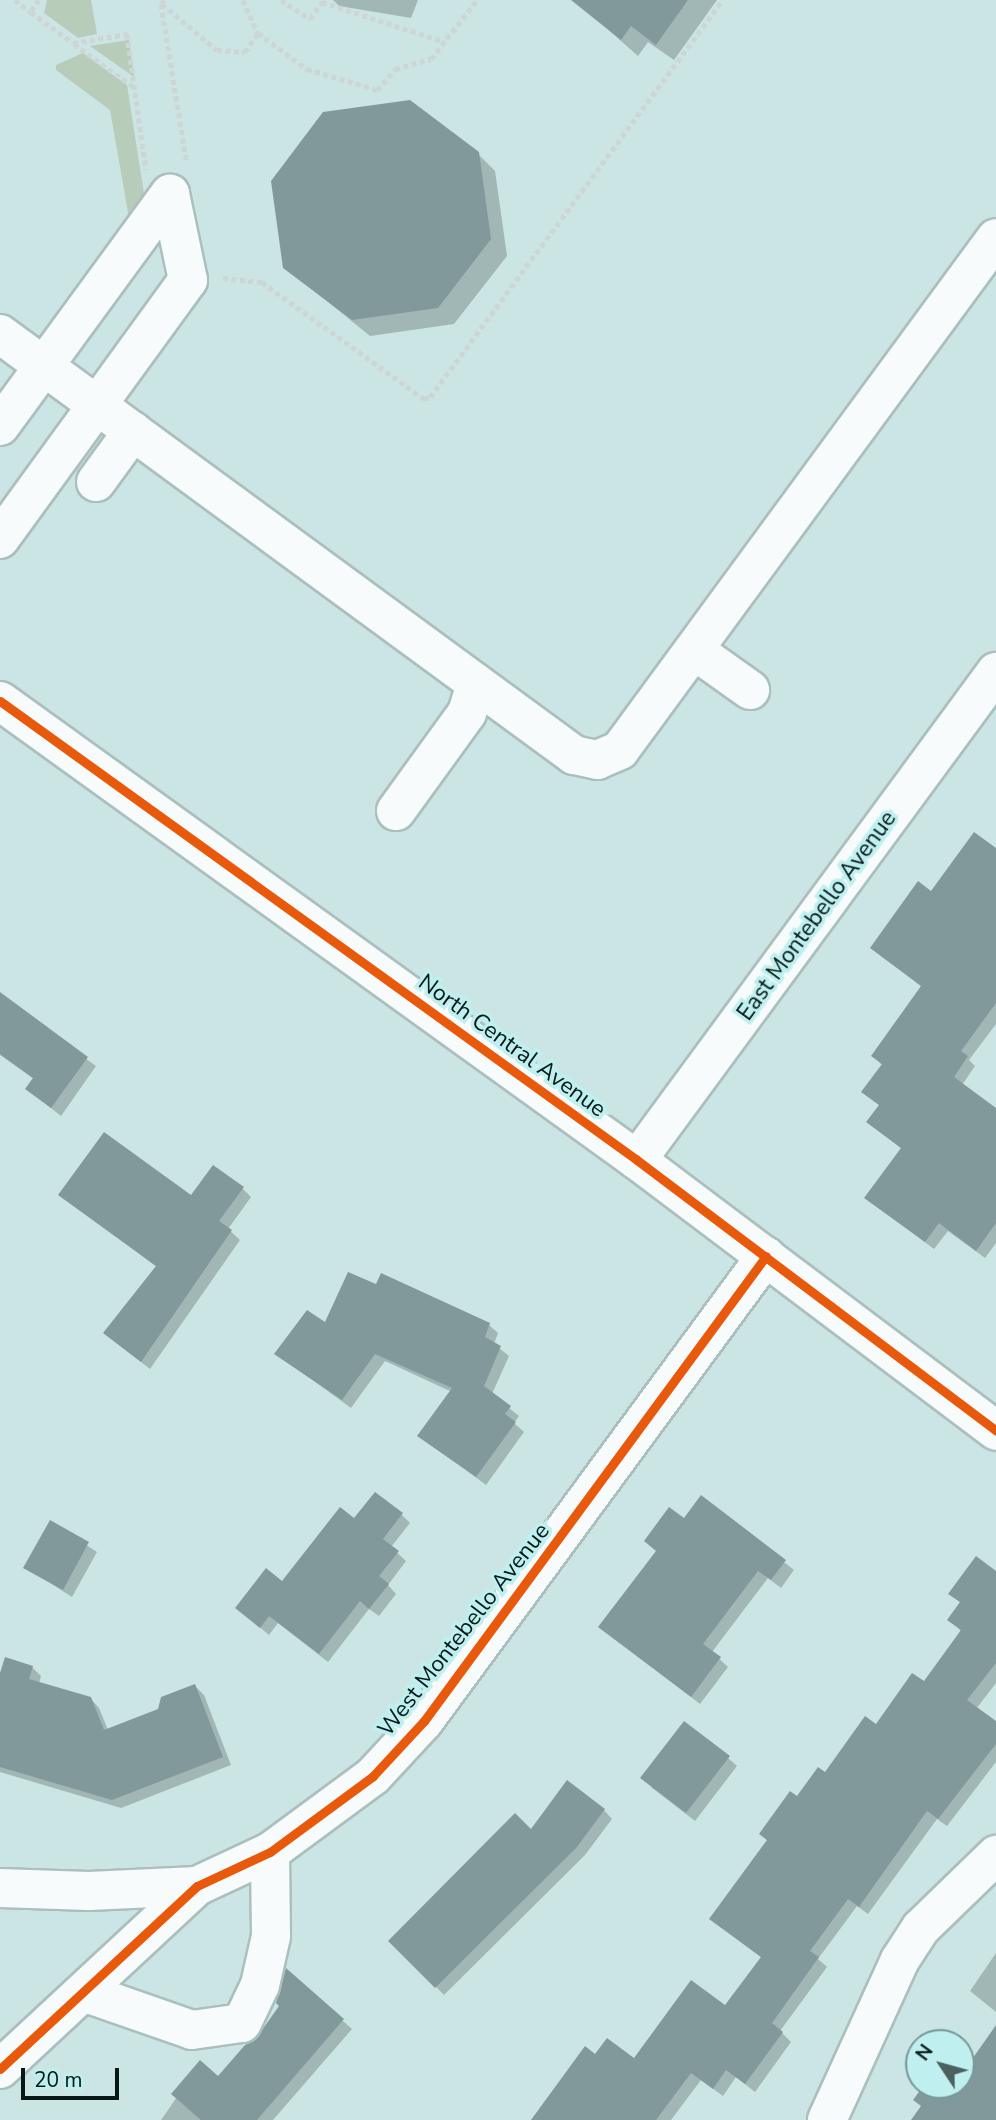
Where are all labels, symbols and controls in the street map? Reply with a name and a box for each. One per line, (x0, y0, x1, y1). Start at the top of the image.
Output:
street label: East Montebello Avenue (732, 806, 902, 1026)
street label: North Central Avenue (413, 969, 611, 1123)
street label: West Montebello Avenue (372, 1518, 556, 1742)
north arrow (905, 2029, 975, 2099)
text: N (910, 2039, 939, 2066)
scale bar (24, 2054, 122, 2098)
text: 20 m (34, 2066, 83, 2094)

